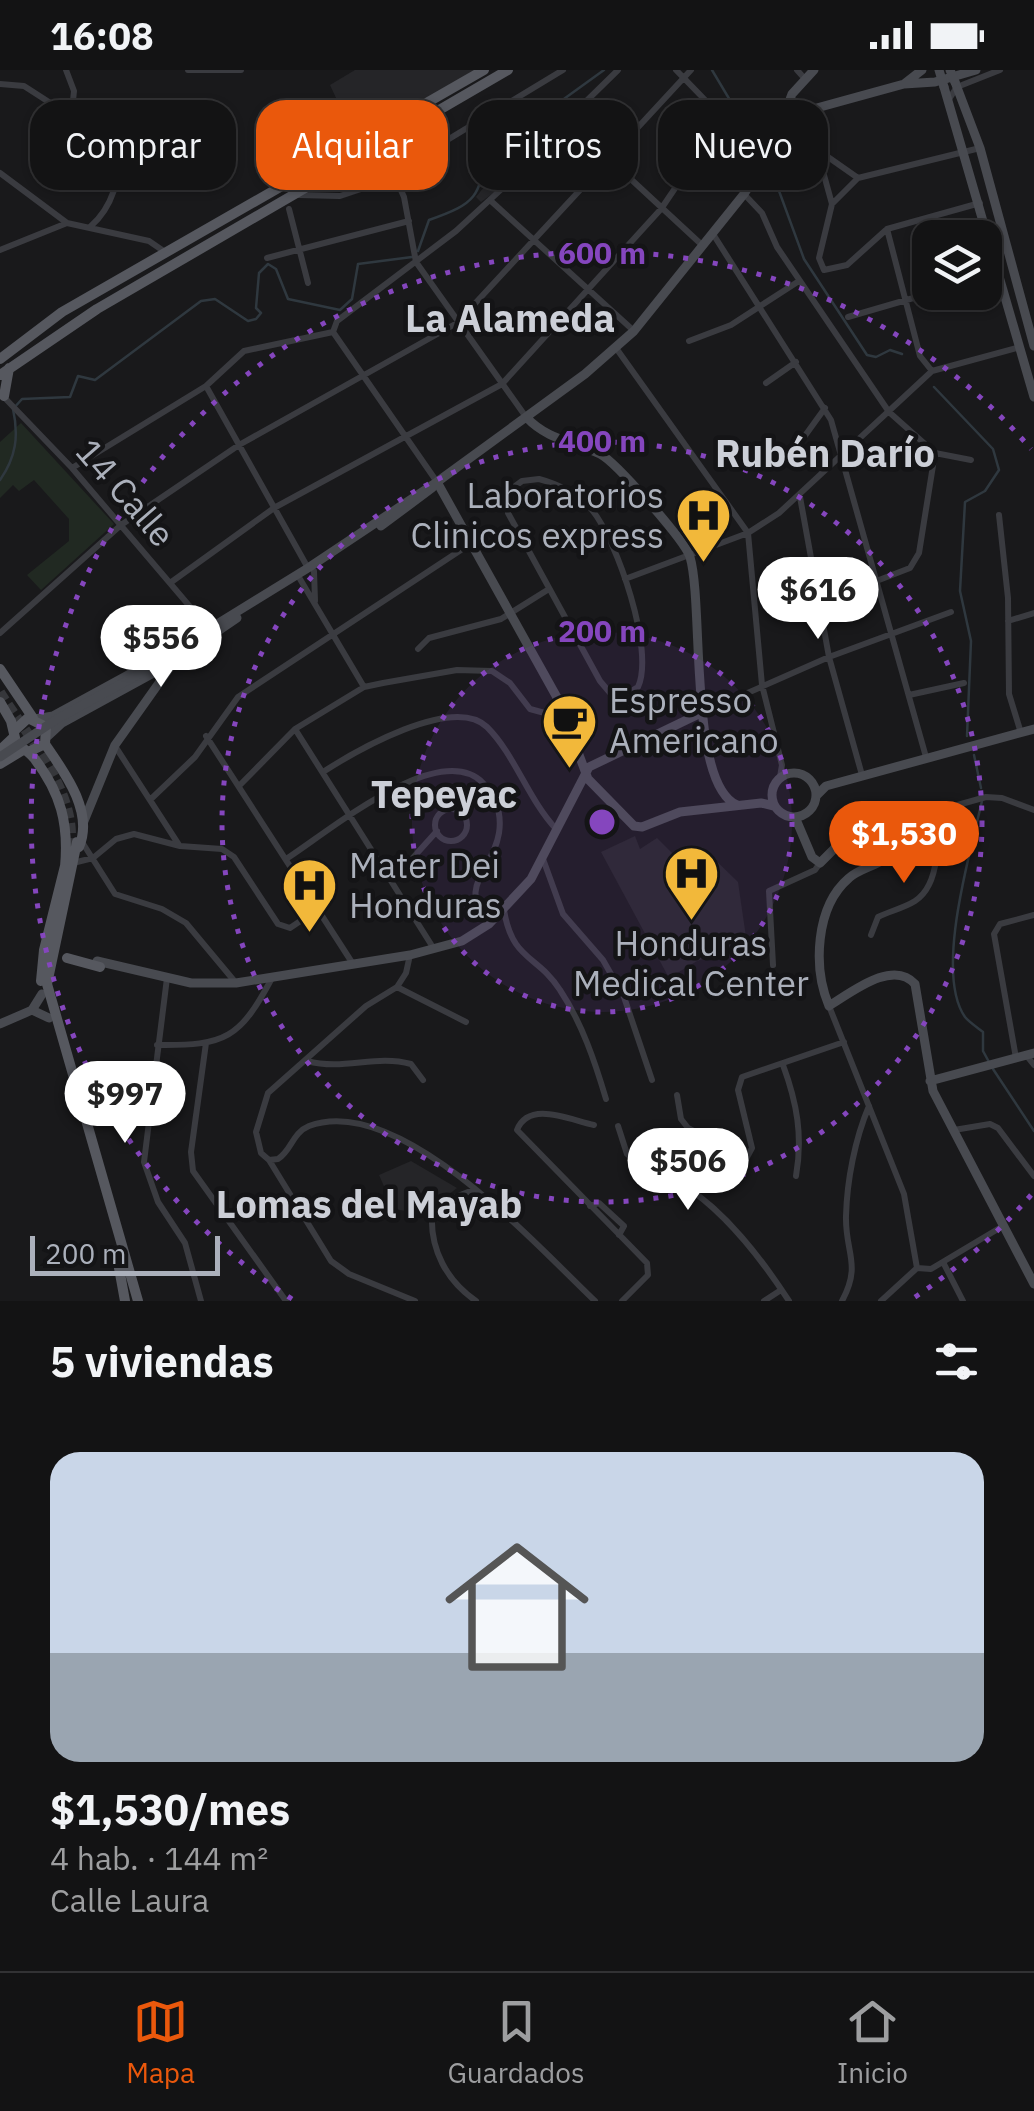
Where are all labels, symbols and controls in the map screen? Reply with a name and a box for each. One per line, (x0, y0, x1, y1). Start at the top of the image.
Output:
text: 16:08 (50, 11, 154, 60)
chip: Comprar (30, 100, 236, 190)
chip: Alquilar (256, 100, 448, 190)
chip: Filtros (468, 100, 638, 190)
chip: Nuevo (658, 100, 828, 190)
map controls (912, 220, 1002, 310)
button: layers (912, 220, 1002, 310)
text: 600 m (558, 233, 646, 272)
district label: La Alameda (405, 293, 615, 342)
text: 400 m (558, 421, 646, 460)
district label: Rubén Darío (715, 428, 935, 477)
street label: 14 Calle (66, 429, 185, 556)
place label: Laboratorios Clinicos express (410, 472, 664, 558)
hospital icon: Laboratorios Clinicos express (673, 486, 733, 565)
pin: $616 (759, 557, 877, 642)
text: $616 (780, 568, 856, 610)
pin: $556 (102, 605, 220, 690)
text: 200 m (558, 611, 646, 650)
text: $556 (123, 616, 199, 658)
place label: Espresso Americano (609, 677, 779, 763)
cafe icon: Espresso Americano (540, 691, 600, 770)
district label: Tepeyac (371, 769, 517, 818)
pin: $1,530 (823, 801, 985, 886)
centre of rings (584, 804, 620, 840)
text: $1,530 (851, 812, 957, 854)
place label: Mater Dei Honduras (349, 842, 502, 928)
hospital icon: Honduras Medical Center (661, 843, 721, 922)
hospital icon: Mater Dei Honduras (280, 856, 340, 935)
place label: Honduras Medical Center (573, 920, 809, 1006)
pin: $997 (66, 1061, 184, 1146)
text: $997 (87, 1072, 163, 1114)
pin: $506 (629, 1128, 747, 1213)
text: $506 (650, 1139, 726, 1181)
district label: Lomas del Mayab (216, 1179, 522, 1228)
scale bar (30, 1231, 220, 1276)
text: 200 m (45, 1235, 126, 1272)
text: 5 viviendas (50, 1334, 274, 1389)
icon: filters (929, 1334, 984, 1389)
icon: home (427, 1517, 607, 1697)
text: $1,530/mes (50, 1782, 290, 1837)
text: 4 hab. · 144 m² (50, 1837, 268, 1879)
text: Calle Laura (50, 1879, 209, 1921)
tab: Mapa (126, 1994, 195, 2091)
tab: Guardados (447, 1994, 585, 2091)
tab: Inicio (837, 1994, 908, 2091)

